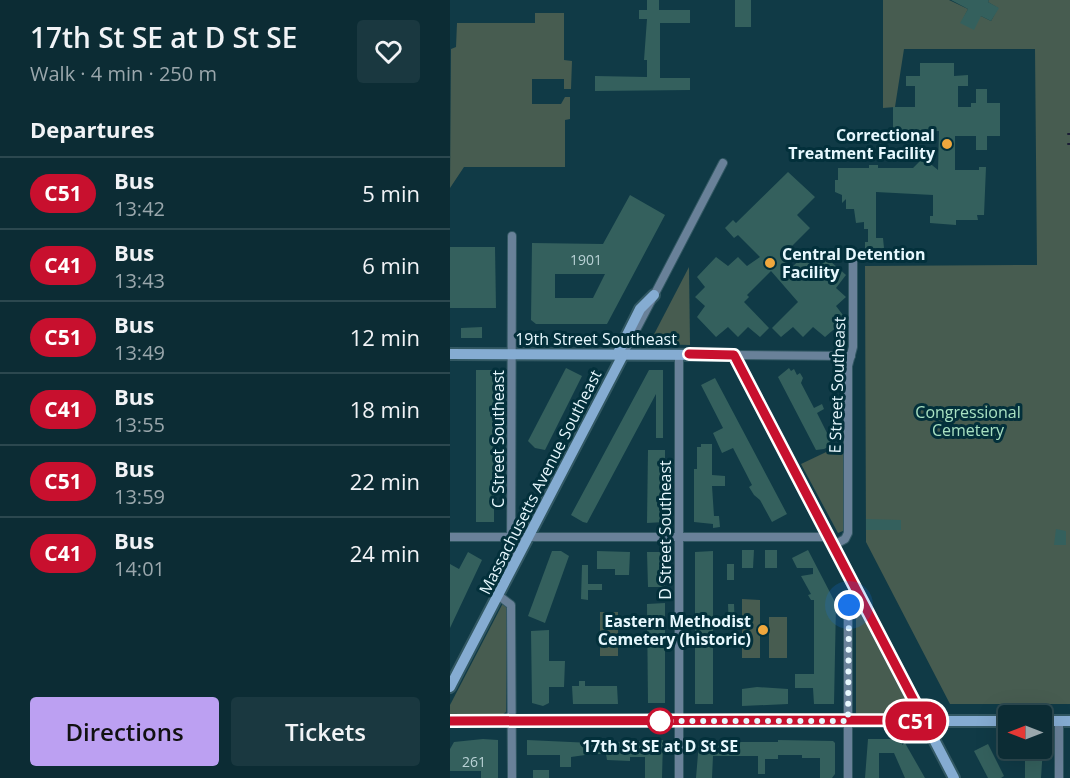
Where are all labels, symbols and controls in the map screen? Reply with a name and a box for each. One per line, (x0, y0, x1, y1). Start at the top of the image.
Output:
text: 17th St SE at D St SE (30, 18, 297, 56)
button: heart (357, 20, 420, 83)
text: Walk · 4 min · 250 m (30, 60, 217, 87)
text: Departures (30, 114, 154, 144)
place label: Correctional Treatment Facility (788, 124, 936, 164)
marker: Correctional Treatment Facility (940, 137, 954, 151)
text: Bus (114, 165, 154, 195)
text: 5 min (362, 178, 420, 208)
text: C51 (44, 179, 82, 207)
text: 13:42 (114, 195, 165, 222)
text: Bus (114, 237, 154, 267)
place label: Central Detention Facility (782, 243, 926, 283)
text: 6 min (362, 250, 420, 280)
house number: 1901 (570, 250, 602, 269)
text: C41 (44, 251, 82, 279)
marker: Central Detention Facility (763, 256, 777, 270)
text: 13:43 (114, 267, 165, 294)
text: Bus (114, 309, 154, 339)
street label: E Street Southeast (824, 316, 850, 454)
text: 12 min (350, 322, 420, 352)
text: C51 (44, 323, 82, 351)
street label: 19th Street Southeast (515, 328, 677, 350)
text: 13:49 (114, 339, 165, 366)
street label: Massachusetts Avenue Southeast (474, 366, 607, 598)
street label: C Street Southeast (487, 370, 509, 508)
text: Bus (114, 381, 154, 411)
text: 18 min (350, 394, 420, 424)
text: C41 (44, 395, 82, 423)
park label: Congressional Cemetery (915, 401, 1021, 441)
text: 13:55 (114, 411, 165, 438)
text: Bus (114, 453, 154, 483)
street label: D Street Southeast (654, 460, 676, 600)
text: 22 min (350, 466, 420, 496)
text: C51 (44, 467, 82, 495)
text: 13:59 (114, 483, 165, 510)
text: Bus (114, 525, 154, 555)
text: 24 min (350, 538, 420, 568)
text: C41 (44, 539, 82, 567)
text: 14:01 (114, 555, 165, 582)
your location (834, 590, 864, 620)
place label: Eastern Methodist Cemetery (historic) (598, 610, 751, 650)
marker: Eastern Methodist Cemetery (historic) (756, 623, 770, 637)
button: Directions (30, 697, 219, 766)
button: Tickets (231, 697, 420, 766)
line badge: C51 (882, 702, 950, 740)
north arrow (998, 705, 1052, 759)
map controls (998, 705, 1052, 759)
text: C51 (897, 707, 935, 735)
marker: 17th St SE at D St SE (647, 708, 673, 734)
place label: 17th St SE at D St SE (582, 735, 738, 757)
house number: 261 (462, 752, 486, 771)

